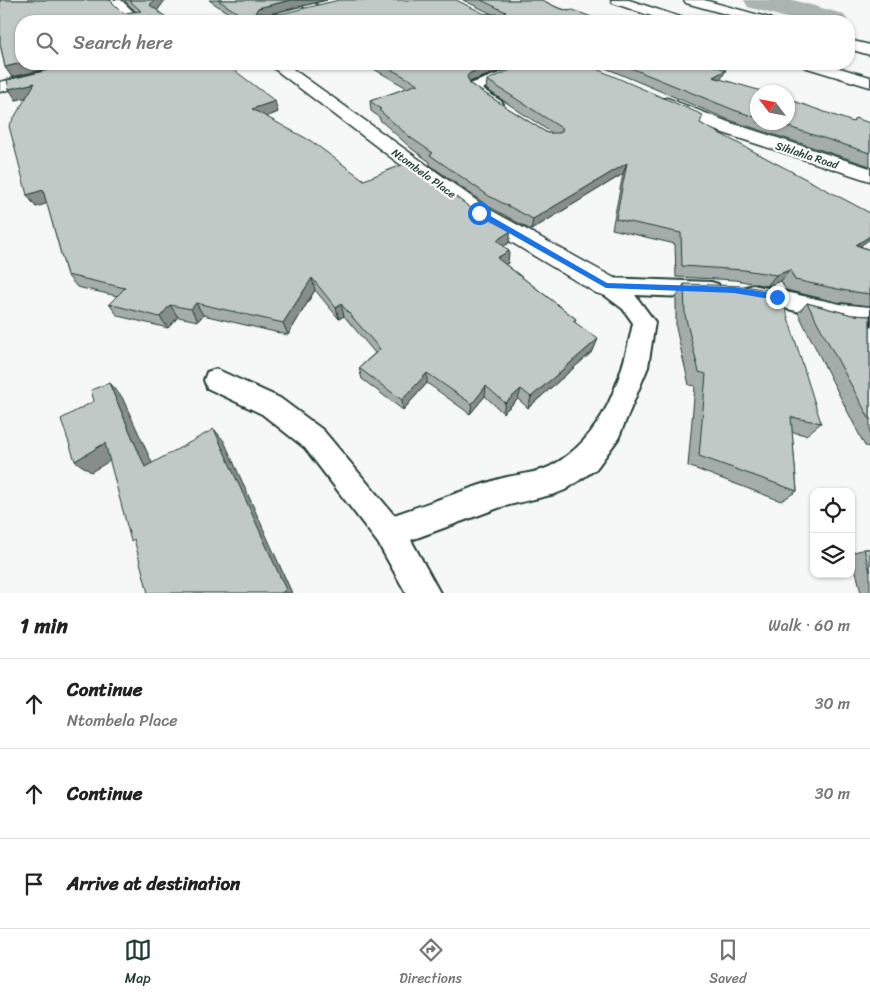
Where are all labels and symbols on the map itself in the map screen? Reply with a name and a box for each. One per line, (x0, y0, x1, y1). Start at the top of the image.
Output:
north arrow (750, 85, 795, 130)
street label: Sihlahla Road (773, 136, 842, 175)
street label: Ntombela Place (387, 143, 460, 204)
route start (468, 202, 491, 225)
route end (766, 286, 789, 309)

